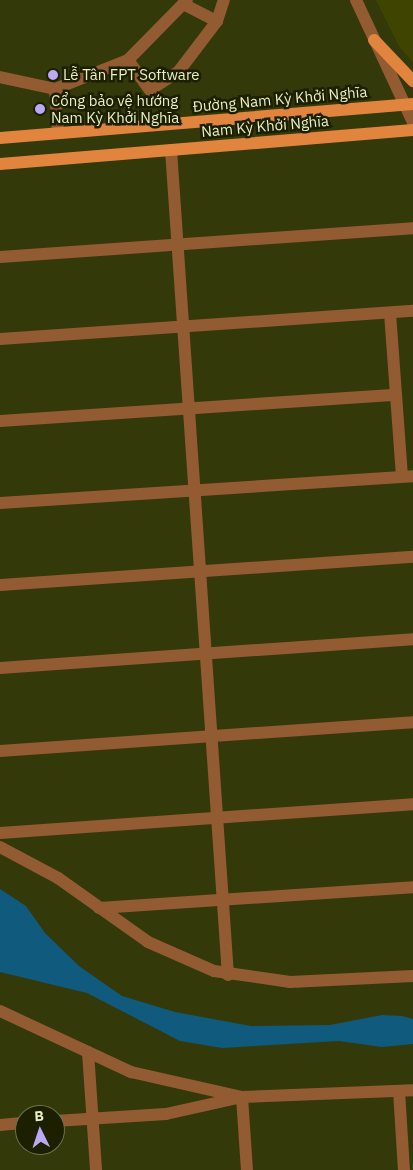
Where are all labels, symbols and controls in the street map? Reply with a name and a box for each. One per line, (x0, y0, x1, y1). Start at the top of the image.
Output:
place label: Lễ Tân FPT Software (63, 66, 200, 84)
marker: Lễ Tân FPT Software (47, 69, 59, 81)
street label: Đường Nam Kỳ Khởi Nghĩa (192, 82, 368, 116)
place label: Cổng bảo vệ hướng Nam Kỳ Khởi Nghĩa (51, 91, 179, 126)
marker: Cổng bảo vệ hướng Nam Kỳ Khởi Nghĩa (33, 102, 47, 116)
street label: Nam Kỳ Khởi Nghĩa (200, 111, 330, 141)
north arrow (15, 1105, 65, 1155)
text: B (34, 1107, 44, 1125)

